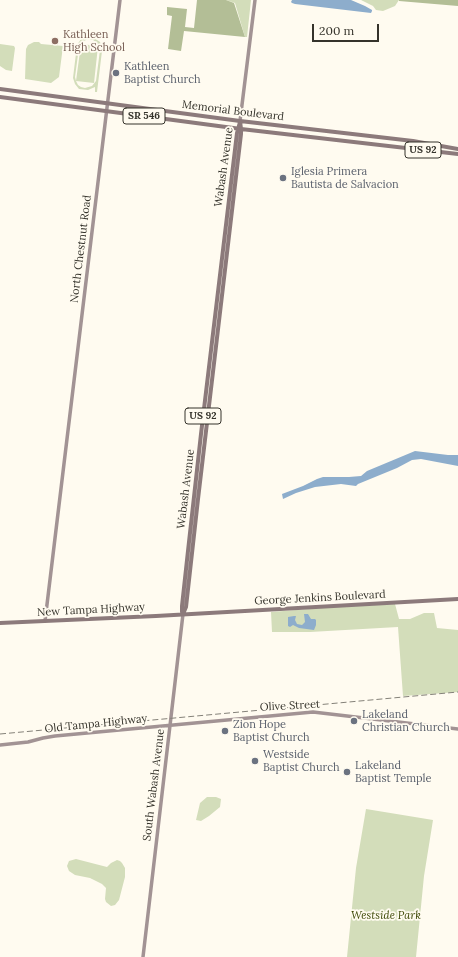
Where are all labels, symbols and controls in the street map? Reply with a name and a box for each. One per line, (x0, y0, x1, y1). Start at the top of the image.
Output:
scale bar (314, 16, 381, 42)
text: 200 m (319, 23, 354, 38)
place label: Kathleen High School (63, 28, 125, 54)
marker: Kathleen High School (50, 36, 60, 46)
place label: Kathleen Baptist Church (124, 60, 201, 86)
marker: Kathleen Baptist Church (111, 68, 121, 78)
street label: Memorial Boulevard (181, 98, 285, 124)
road number: SR 546 (123, 108, 165, 124)
street label: Wabash Avenue (212, 126, 236, 208)
road number: US 92 (405, 142, 441, 158)
place label: Iglesia Primera Bautista de Salvacion (291, 165, 399, 191)
marker: Iglesia Primera Bautista de Salvacion (278, 173, 288, 183)
street label: North Chestnut Road (68, 194, 94, 304)
road number: US 92 (185, 408, 221, 424)
street label: Wabash Avenue (175, 448, 197, 530)
street label: George Jenkins Boulevard (254, 588, 386, 608)
street label: New Tampa Highway (37, 601, 145, 619)
street label: Olive Street (260, 698, 320, 714)
place label: Lakeland Christian Church (362, 708, 450, 734)
street label: Old Tampa Highway (44, 712, 148, 736)
marker: Lakeland Christian Church (349, 716, 359, 726)
place label: Zion Hope Baptist Church (233, 718, 310, 744)
marker: Zion Hope Baptist Church (220, 726, 230, 736)
street label: South Wabash Avenue (141, 728, 167, 842)
place label: Westside Baptist Church (263, 748, 340, 774)
marker: Westside Baptist Church (250, 756, 260, 766)
place label: Lakeland Baptist Temple (355, 759, 431, 785)
marker: Lakeland Baptist Temple (342, 767, 352, 777)
park label: Westside Park (351, 909, 421, 923)

